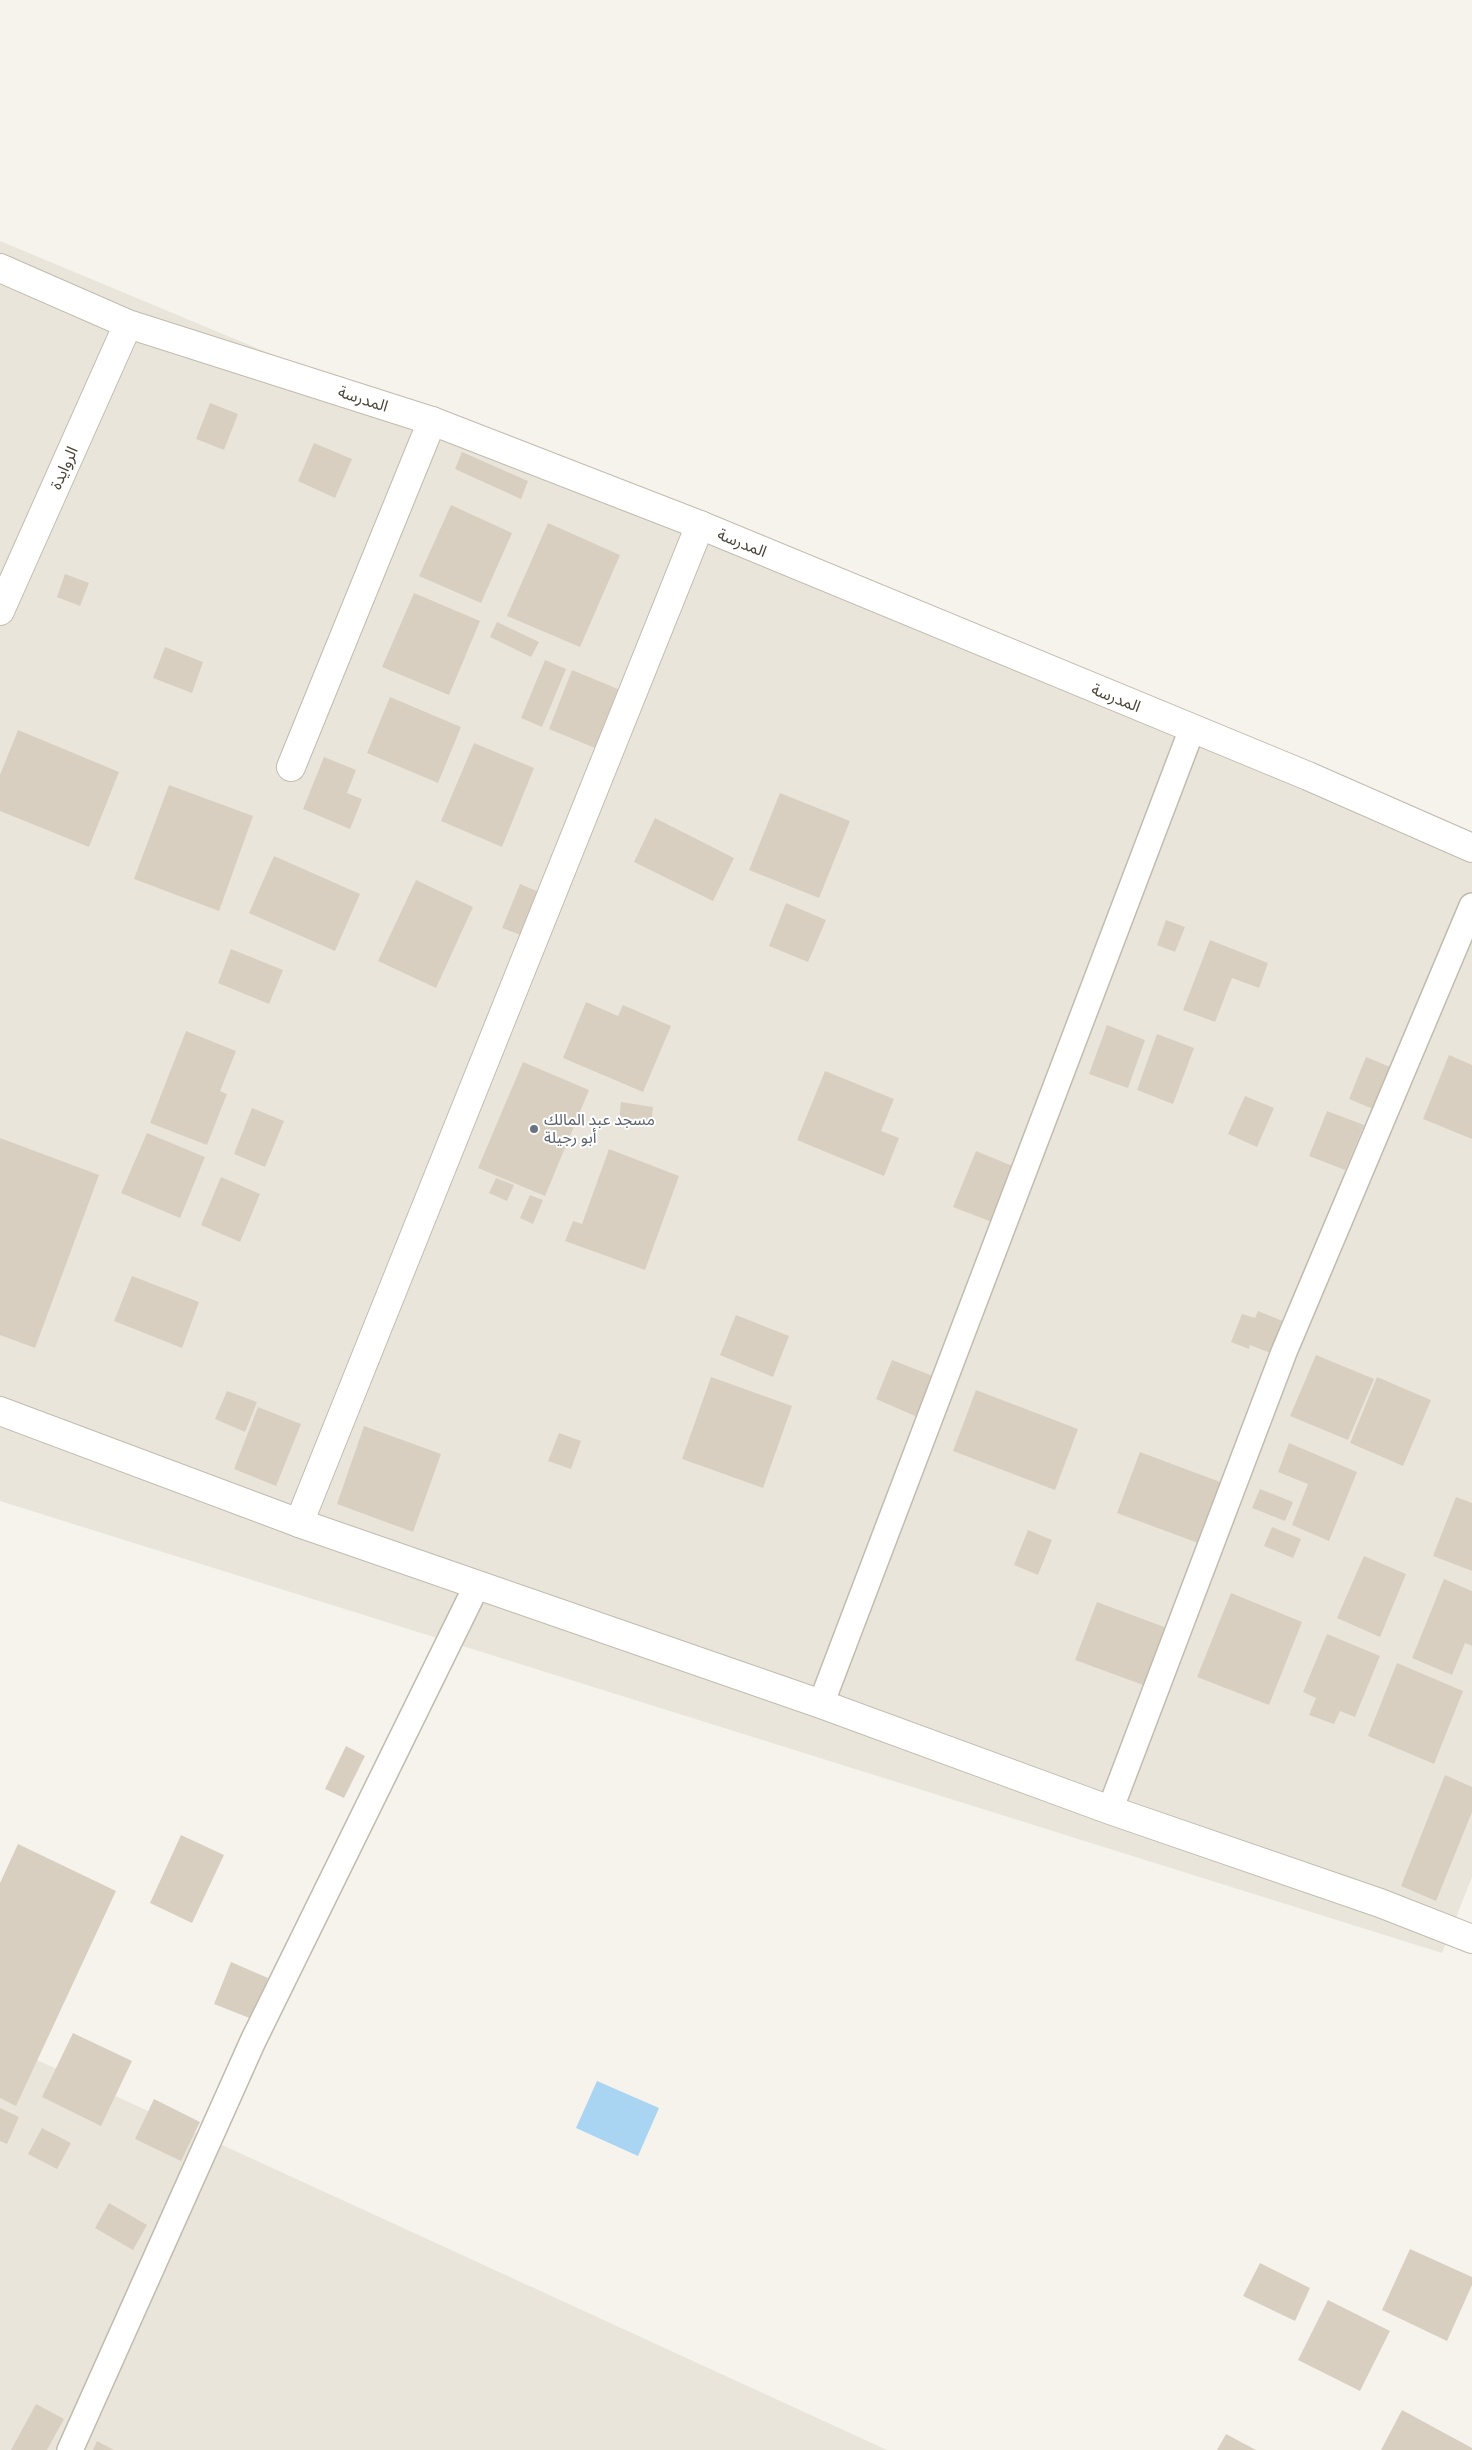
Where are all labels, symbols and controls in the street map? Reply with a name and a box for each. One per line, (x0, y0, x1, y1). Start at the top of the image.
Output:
street label: المدرسة (336, 382, 390, 416)
street label: الروايدة (46, 444, 82, 492)
street label: المدرسة (715, 524, 769, 562)
street label: المدرسة (1089, 679, 1143, 717)
place label: مسجد عبد المالك أبو رجيلة (544, 1110, 655, 1148)
marker: مسجد عبد المالك أبو رجيلة (528, 1123, 540, 1135)

